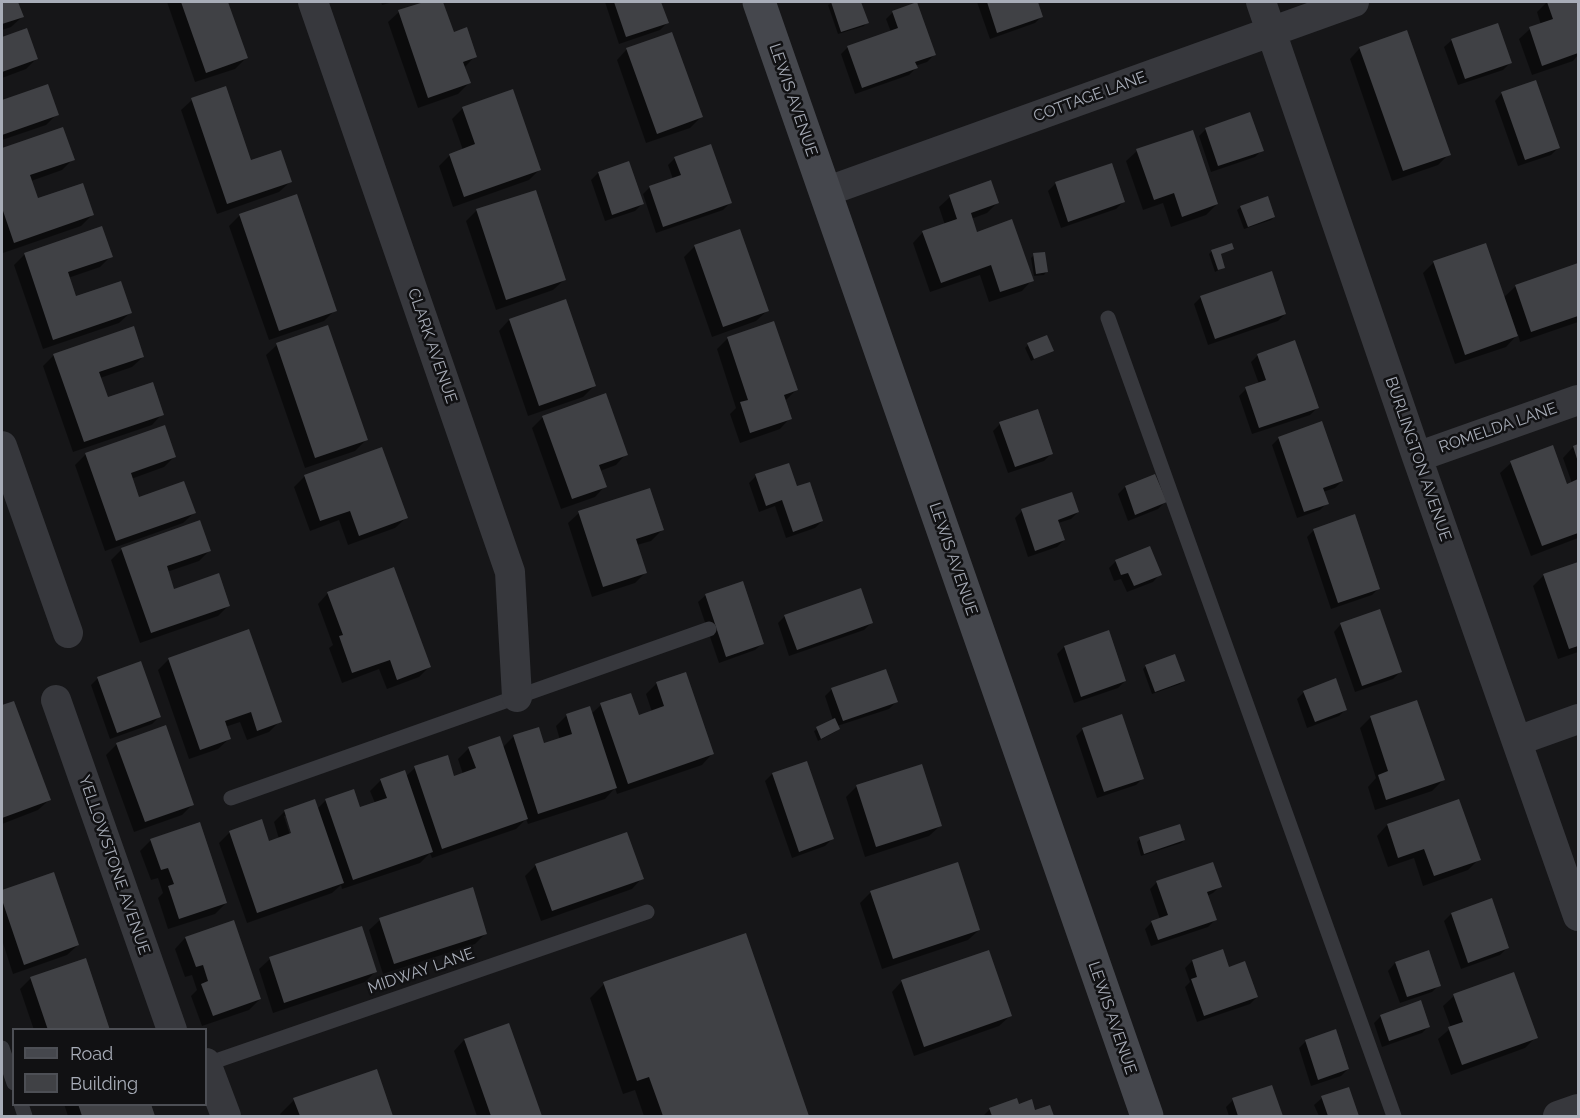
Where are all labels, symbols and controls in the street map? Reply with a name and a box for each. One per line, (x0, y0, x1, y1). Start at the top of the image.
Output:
street label: LEWIS AVENUE (765, 41, 821, 159)
street label: COTTAGE LANE (1031, 68, 1149, 126)
street label: CLARK AVENUE (403, 286, 461, 406)
street label: BURLINGTON AVENUE (1381, 374, 1455, 544)
street label: ROMELDA LANE (1436, 399, 1560, 457)
street label: LEWIS AVENUE (925, 500, 981, 618)
street label: YELLOWSTONE AVENUE (74, 773, 154, 957)
street label: MIDWAY LANE (365, 944, 477, 998)
street label: LEWIS AVENUE (1084, 959, 1140, 1077)
legend (12, 1028, 207, 1106)
text: Road (70, 1043, 113, 1064)
text: Building (70, 1073, 138, 1094)

